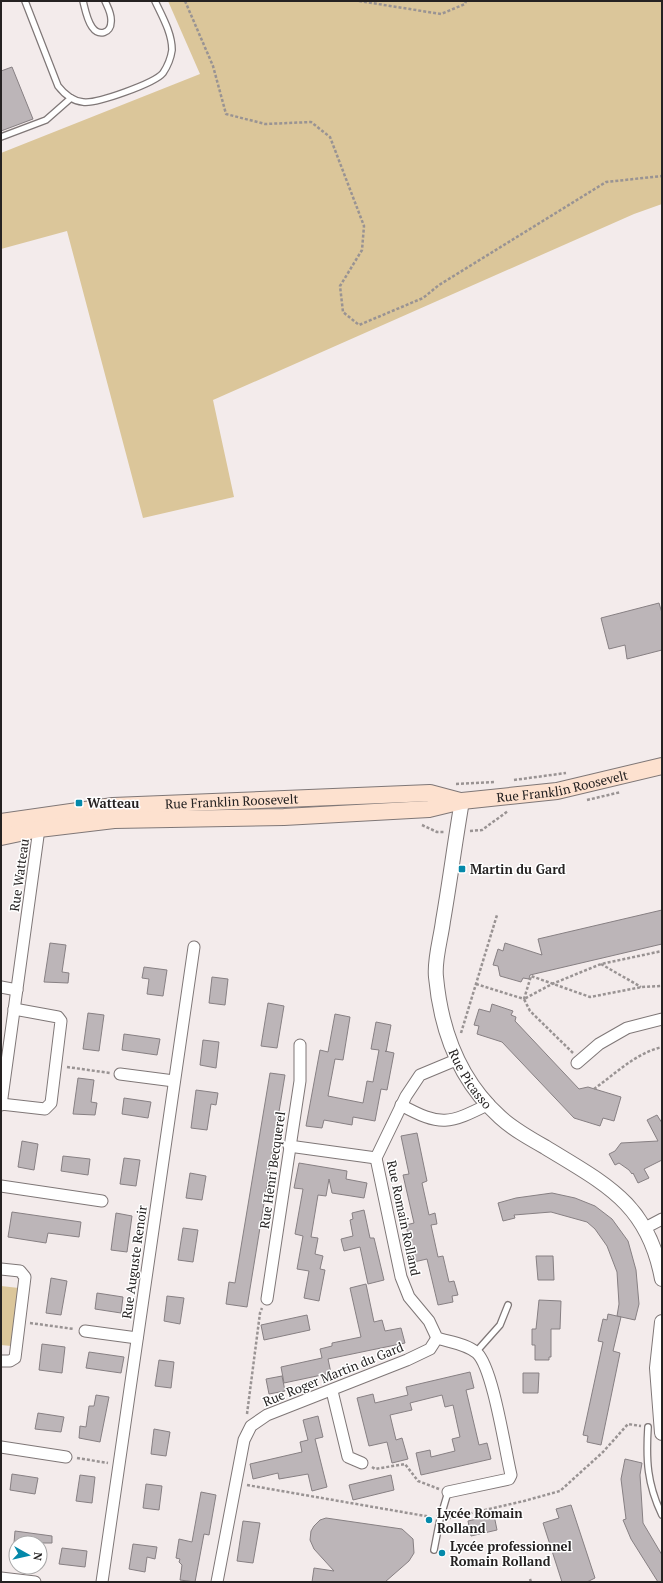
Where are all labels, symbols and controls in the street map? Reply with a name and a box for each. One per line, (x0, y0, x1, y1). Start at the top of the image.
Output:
street label: Rue Franklin Roosevelt (496, 765, 630, 806)
street label: Rue Franklin Roosevelt (165, 789, 299, 813)
place label: Watteau (87, 794, 139, 812)
marker: Watteau (74, 798, 84, 808)
street label: Rue Watteau (5, 837, 33, 913)
place label: Martin du Gard (470, 860, 566, 878)
marker: Martin du Gard (457, 864, 467, 874)
street label: Rue Picasso (445, 1046, 496, 1113)
street label: Rue Henri Becquerel (255, 1110, 289, 1230)
street label: Rue Romain Rolland (383, 1159, 425, 1277)
street label: Rue Auguste Renoir (117, 1204, 151, 1320)
street label: Rue Roger Martin du Gard (260, 1338, 406, 1410)
place label: Lycée Romain Rolland (437, 1504, 523, 1537)
marker: Lycée Romain Rolland (424, 1515, 434, 1525)
north arrow (8, 1535, 48, 1575)
place label: Lycée professionnel Romain Rolland (450, 1537, 572, 1570)
marker: Lycée professionnel Romain Rolland (437, 1548, 447, 1558)
text: N (30, 1551, 45, 1562)

